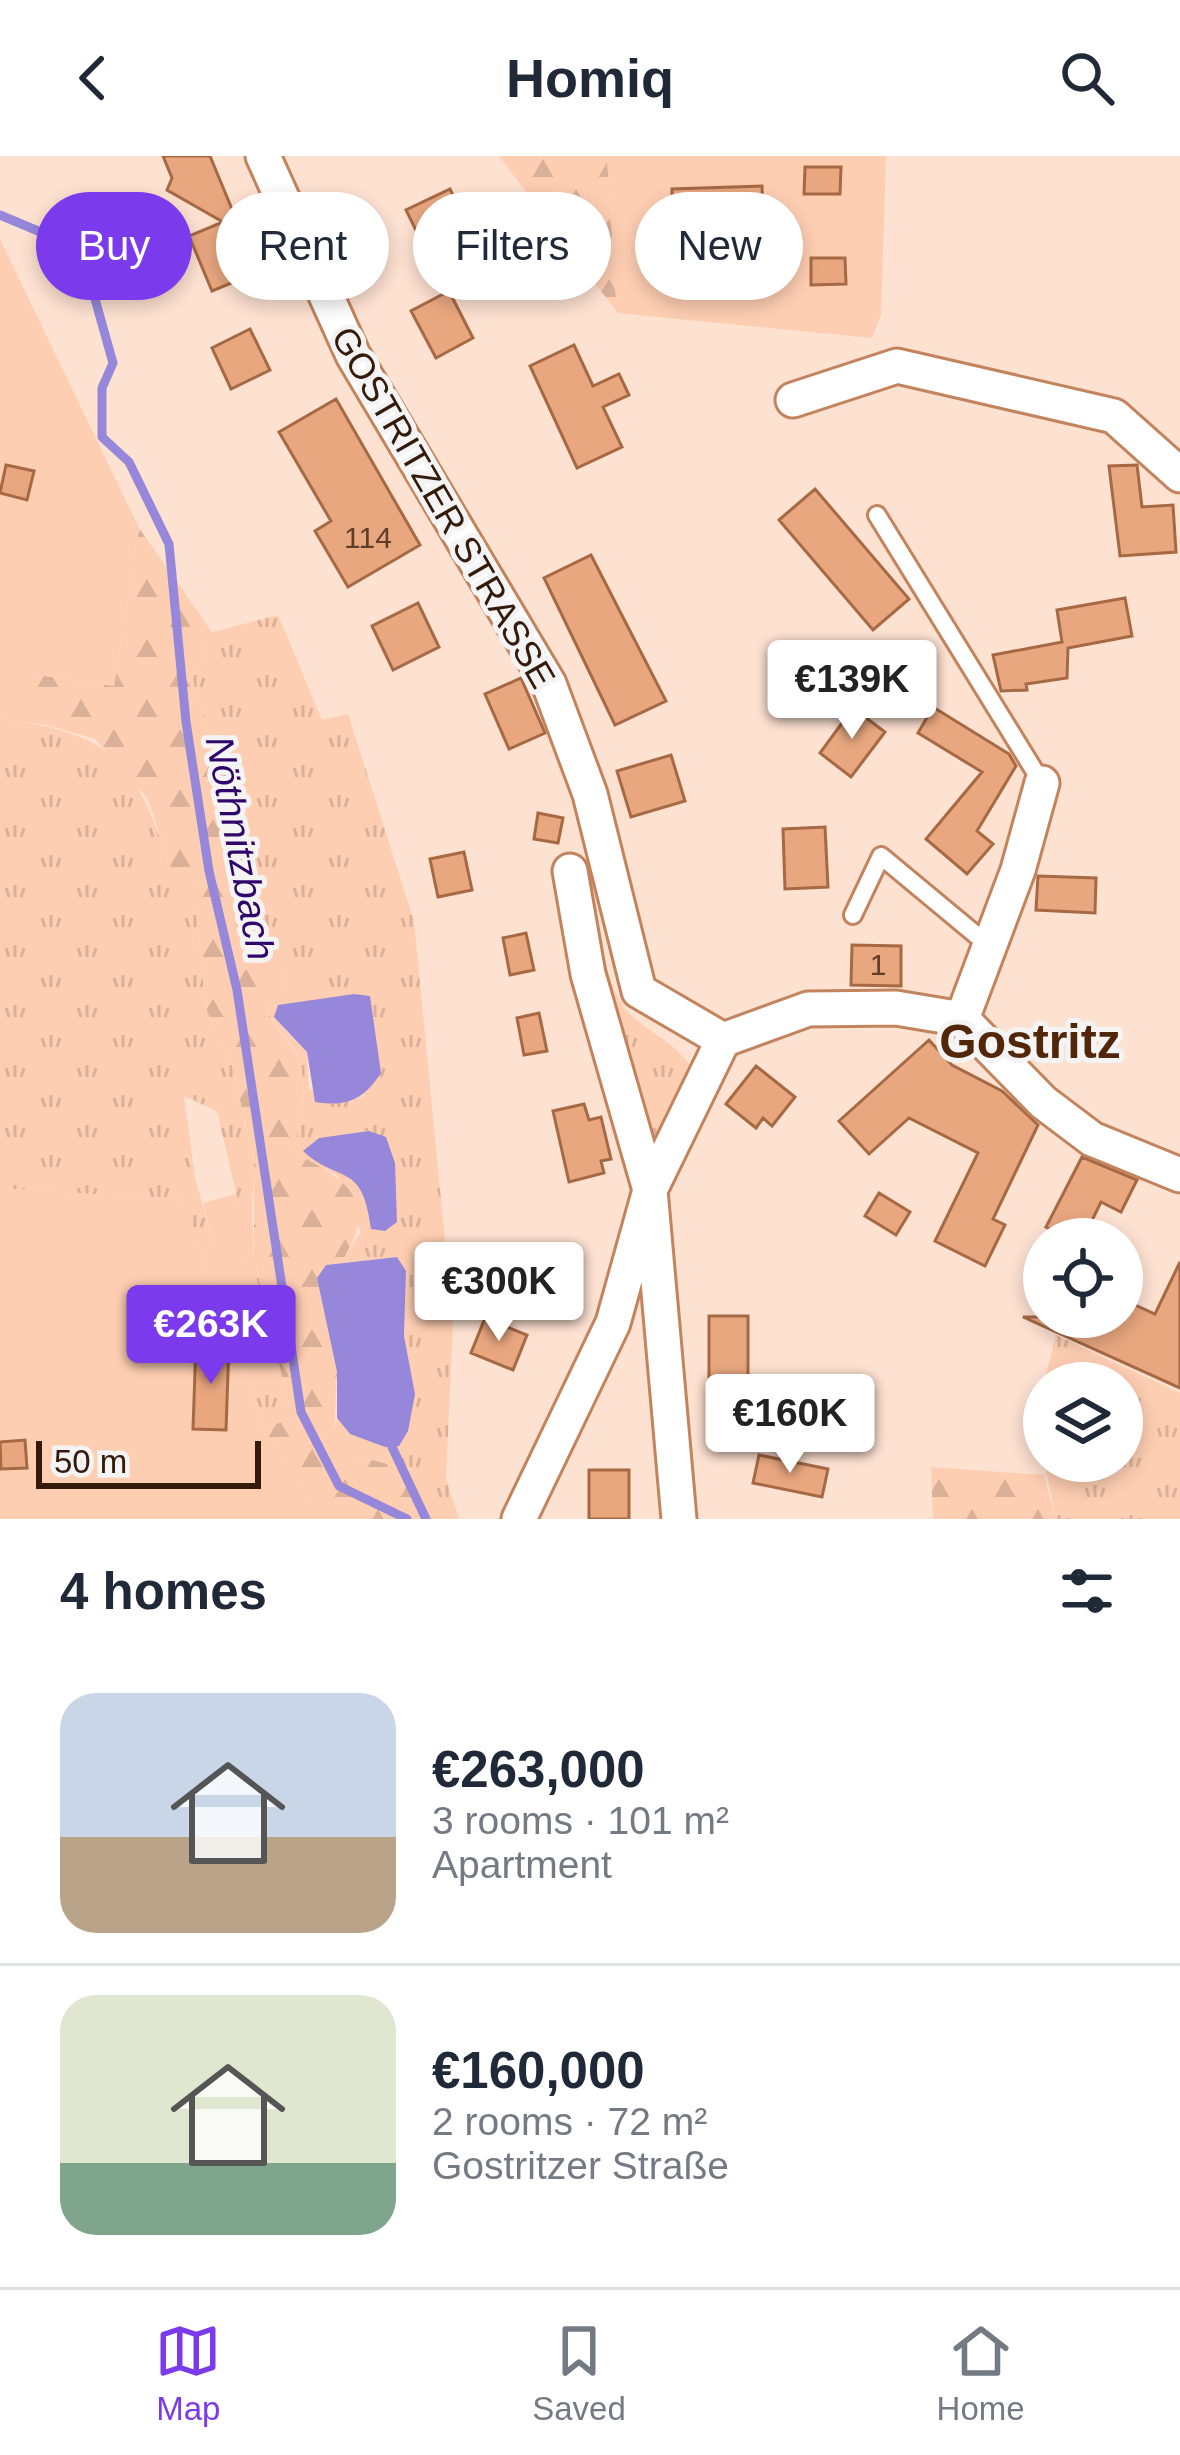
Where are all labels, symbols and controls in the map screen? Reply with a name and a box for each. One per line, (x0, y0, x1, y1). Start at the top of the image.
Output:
icon: back (60, 45, 126, 111)
icon: search (1054, 45, 1120, 111)
text: Homiq (506, 48, 674, 108)
chip: Buy (36, 192, 192, 300)
chip: Rent (216, 192, 389, 300)
chip: Filters (413, 192, 611, 300)
chip: New (635, 192, 803, 300)
street label: GOSTRITZER STRASSE (323, 319, 564, 695)
house number: 114 (344, 521, 392, 554)
pin: €139K (768, 640, 936, 742)
text: €139K (795, 657, 909, 700)
water label: Nöthnitzbach (198, 732, 283, 964)
house number: 1 (870, 948, 886, 981)
district label: Gostritz (939, 1015, 1121, 1068)
map controls (1023, 1218, 1143, 1482)
button: locate (1023, 1218, 1143, 1338)
pin: €300K (415, 1242, 583, 1344)
text: €300K (442, 1259, 556, 1302)
pin: €263K (127, 1285, 295, 1387)
text: €263K (154, 1302, 268, 1345)
button: layers (1023, 1362, 1143, 1482)
pin: €160K (706, 1374, 874, 1476)
text: €160K (733, 1391, 847, 1434)
scale bar (36, 1435, 261, 1488)
text: 50 m (54, 1443, 127, 1480)
icon: filters (1054, 1558, 1120, 1624)
text: 4 homes (60, 1563, 267, 1620)
icon: home (156, 1741, 300, 1885)
text: €263,000 (432, 1741, 645, 1798)
text: 3 rooms · 101 m² (432, 1799, 729, 1842)
text: Apartment (432, 1843, 612, 1886)
text: €160,000 (432, 2042, 645, 2099)
icon: home (156, 2043, 300, 2187)
text: 2 rooms · 72 m² (432, 2100, 707, 2143)
text: Gostritzer Straße (432, 2144, 729, 2187)
tab: Map (155, 2318, 221, 2428)
tab: Saved (532, 2318, 626, 2428)
tab: Home (937, 2318, 1025, 2428)

